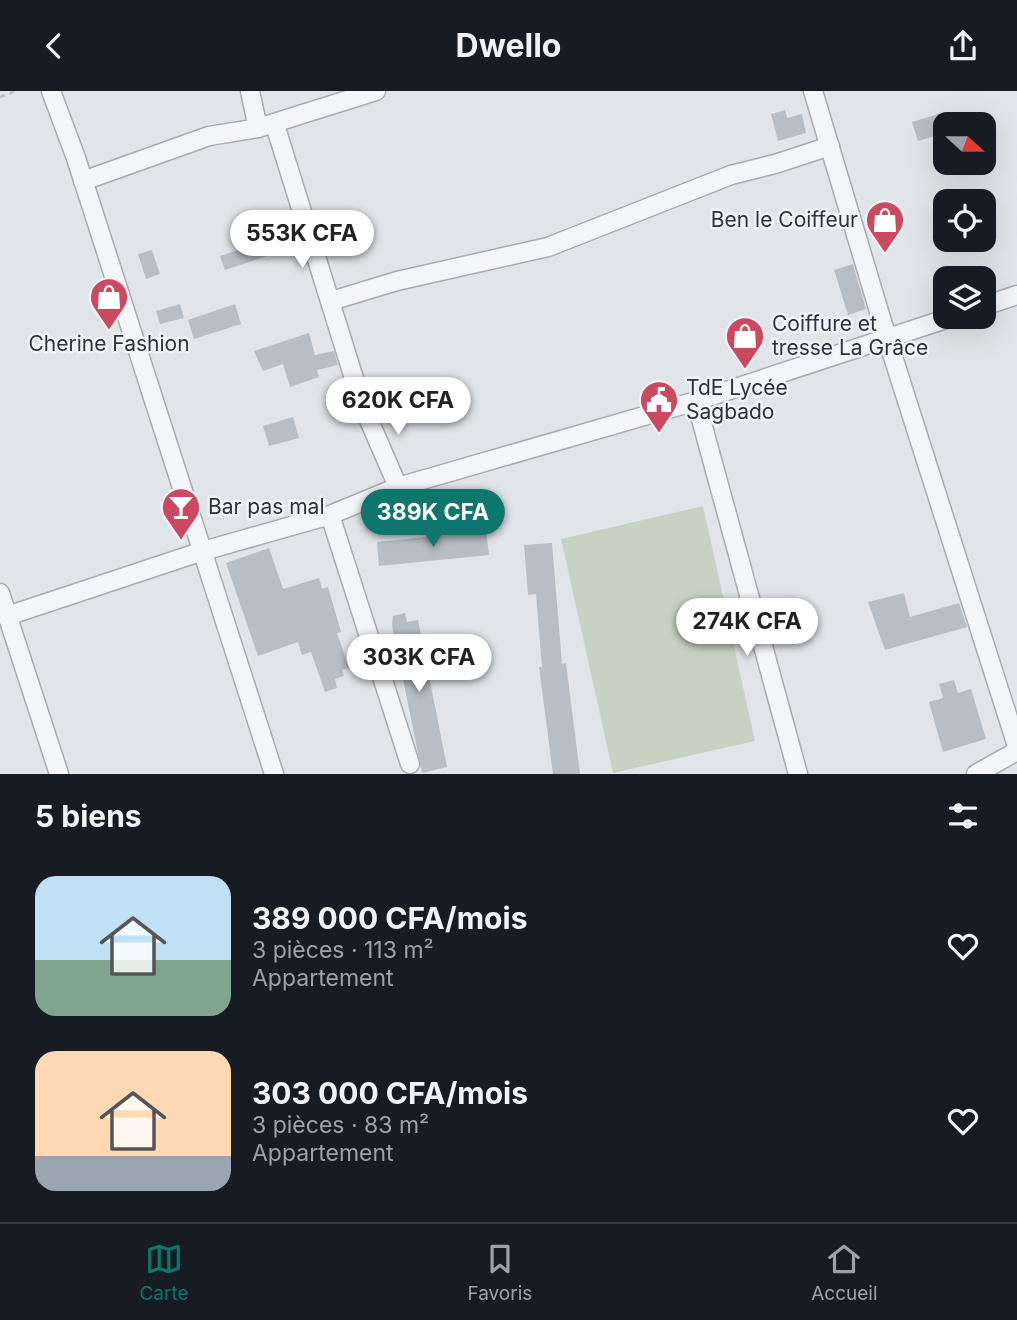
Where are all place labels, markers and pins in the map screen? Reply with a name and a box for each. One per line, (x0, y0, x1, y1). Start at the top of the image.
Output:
shop icon: Ben le Coiffeur (864, 199, 906, 254)
place label: Ben le Coiffeur (711, 207, 858, 232)
pin: 553K CFA (230, 211, 374, 270)
shop icon: Cherine Fashion (88, 276, 130, 331)
place label: Coiffure et tresse La Grâce (772, 311, 928, 360)
shop icon: Coiffure et tresse La Grâce (724, 315, 766, 370)
place label: Cherine Fashion (28, 331, 190, 356)
place label: TdE Lycée Sagbado (686, 375, 788, 424)
pin: 620K CFA (326, 377, 470, 437)
public building icon: TdE Lycée Sagbado (638, 379, 680, 434)
bar icon: Bar pas mal (160, 486, 202, 541)
pin: 389K CFA (361, 489, 505, 549)
place label: Bar pas mal (208, 494, 324, 519)
pin: 274K CFA (675, 599, 819, 658)
pin: 303K CFA (347, 635, 491, 694)

